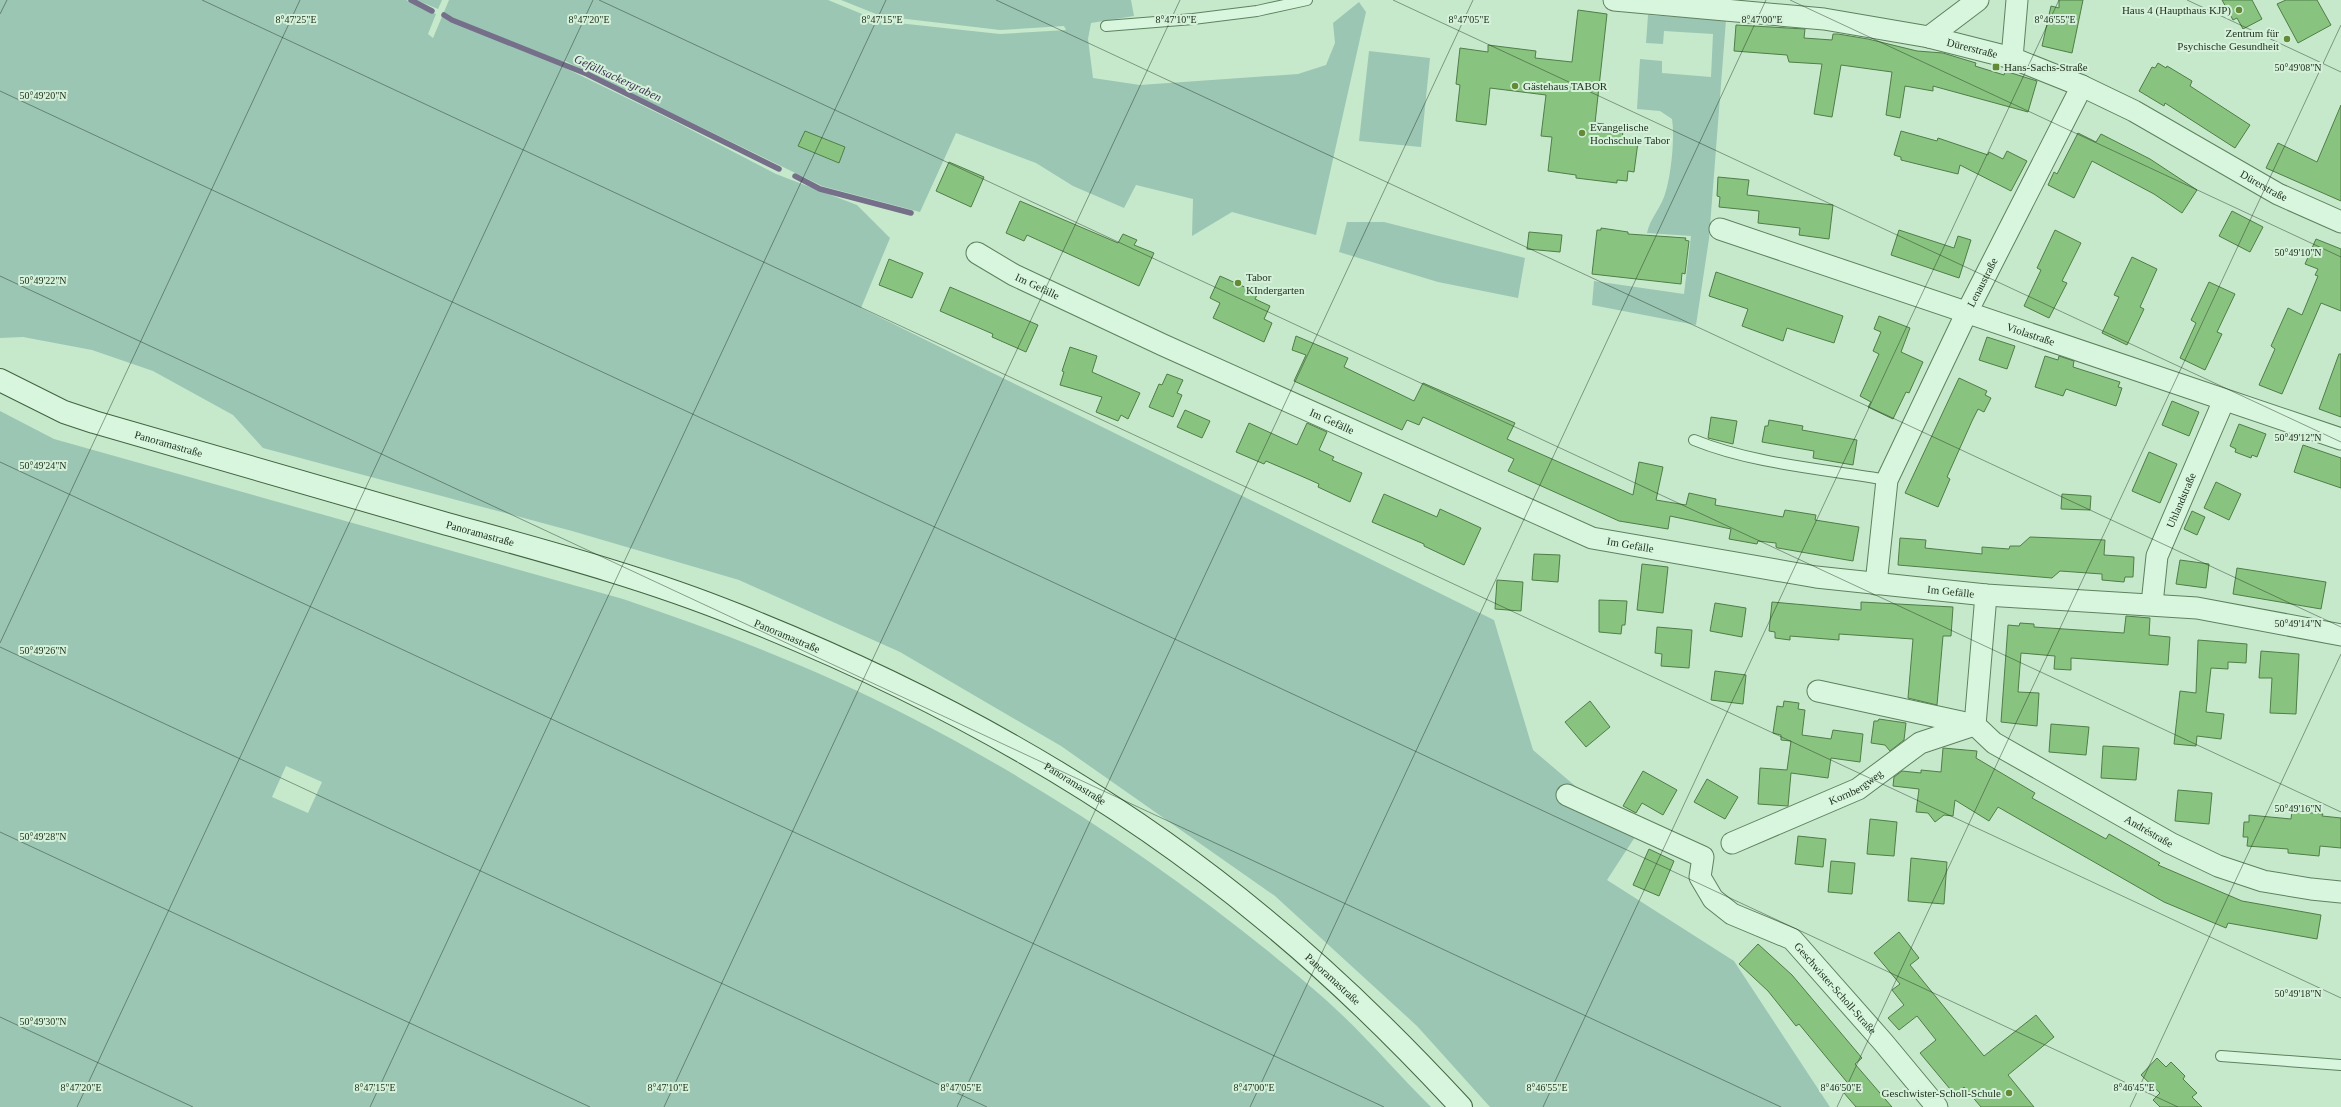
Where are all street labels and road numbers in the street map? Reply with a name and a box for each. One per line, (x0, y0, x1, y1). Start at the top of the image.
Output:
street label: Dürerstraße (1946, 36, 1999, 60)
street label: Dürerstraße (2238, 168, 2289, 203)
street label: Lenaustraße (1965, 255, 2000, 309)
street label: Im Gefälle (1013, 271, 1062, 302)
street label: Violastraße (2005, 320, 2056, 348)
street label: Im Gefälle (1308, 406, 1356, 436)
street label: Panoramastraße (133, 428, 204, 459)
street label: Uhlandstraße (2164, 471, 2198, 530)
street label: Panoramastraße (445, 518, 516, 548)
street label: Im Gefälle (1606, 535, 1655, 555)
street label: Im Gefälle (1927, 583, 1975, 600)
street label: Panoramastraße (752, 617, 822, 655)
street label: Panoramastraße (1042, 760, 1108, 807)
street label: Kornbergweg (1827, 767, 1885, 807)
street label: Andréstraße (2123, 813, 2175, 850)
street label: Geschwister-Scholl-Straße (1792, 940, 1879, 1036)
street label: Panoramastraße (1303, 951, 1363, 1007)

